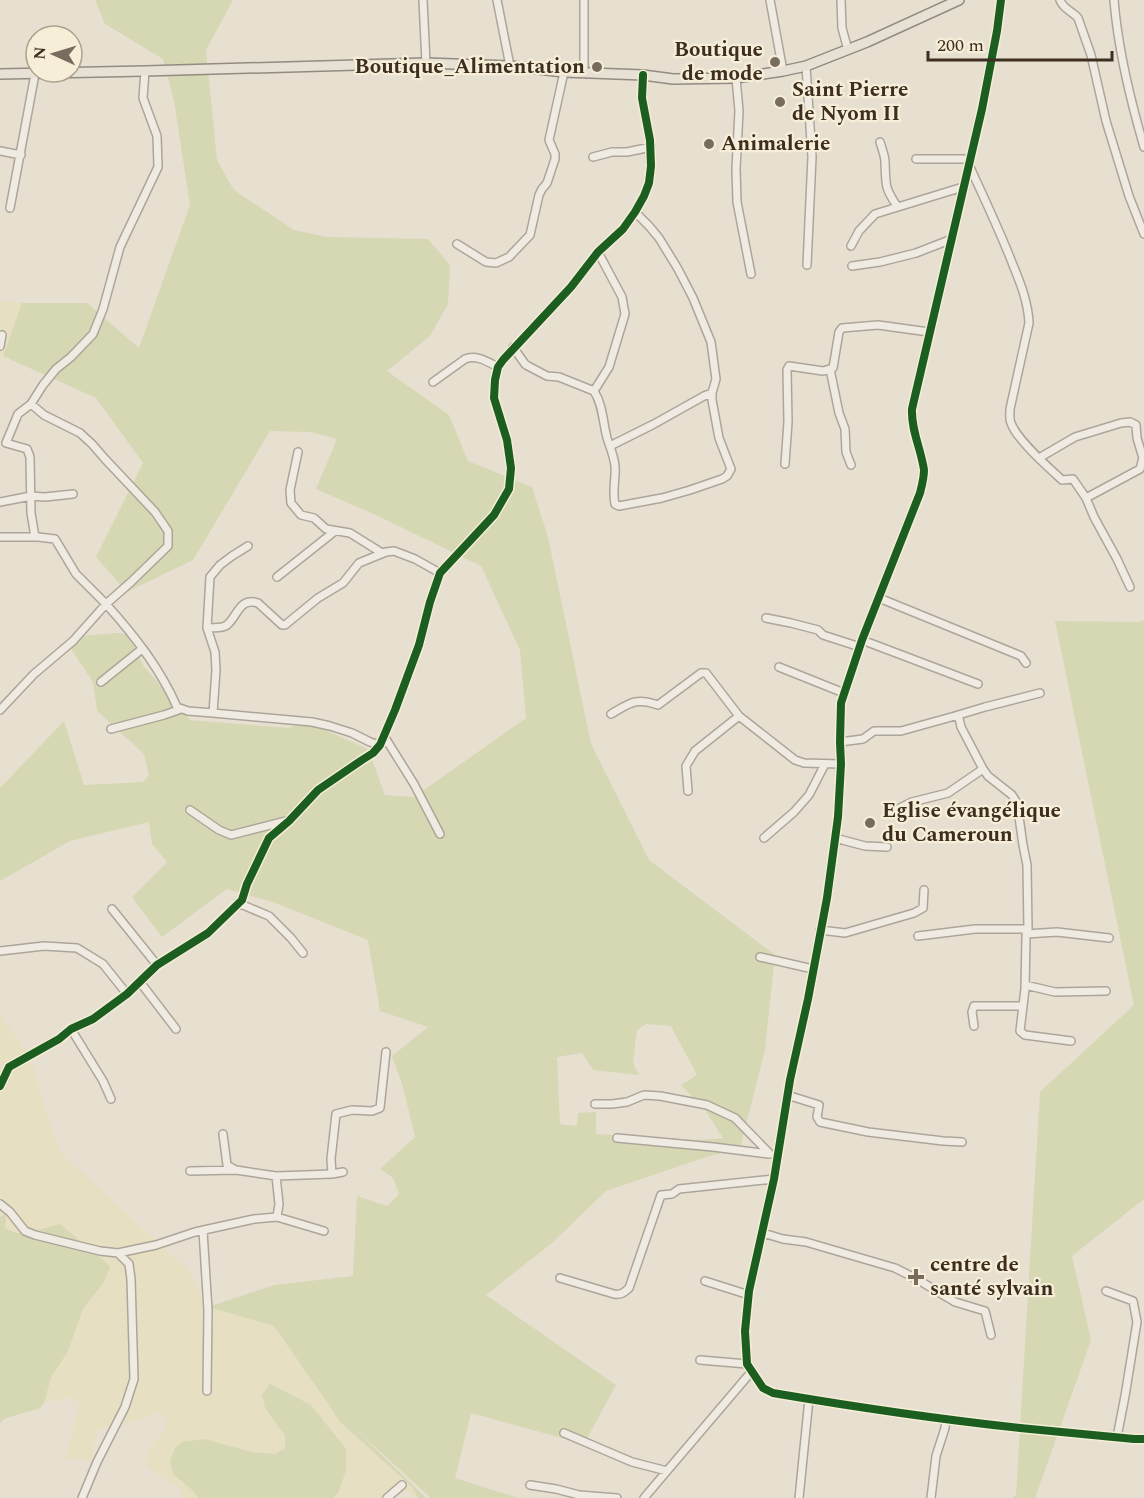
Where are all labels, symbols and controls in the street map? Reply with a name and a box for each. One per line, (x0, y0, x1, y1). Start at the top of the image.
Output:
north arrow (24, 24, 84, 84)
scale bar (928, 24, 1112, 62)
text: 200 m (937, 32, 984, 59)
place label: Boutique de mode (674, 34, 763, 90)
text: N (28, 46, 52, 60)
place label: Boutique_Alimentation (355, 51, 585, 83)
marker: Boutique de mode (768, 55, 782, 69)
marker: Boutique_Alimentation (590, 60, 604, 74)
place label: Saint Pierre de Nyom II (792, 74, 908, 130)
marker: Saint Pierre de Nyom II (773, 95, 787, 109)
place label: Animalerie (721, 128, 830, 160)
marker: Animalerie (702, 137, 716, 151)
place label: Eglise évangélique du Cameroun (882, 795, 1061, 851)
marker: Eglise évangélique du Cameroun (863, 816, 877, 830)
place label: centre de santé sylvain (930, 1249, 1054, 1305)
marker: centre de santé sylvain (907, 1268, 925, 1286)

